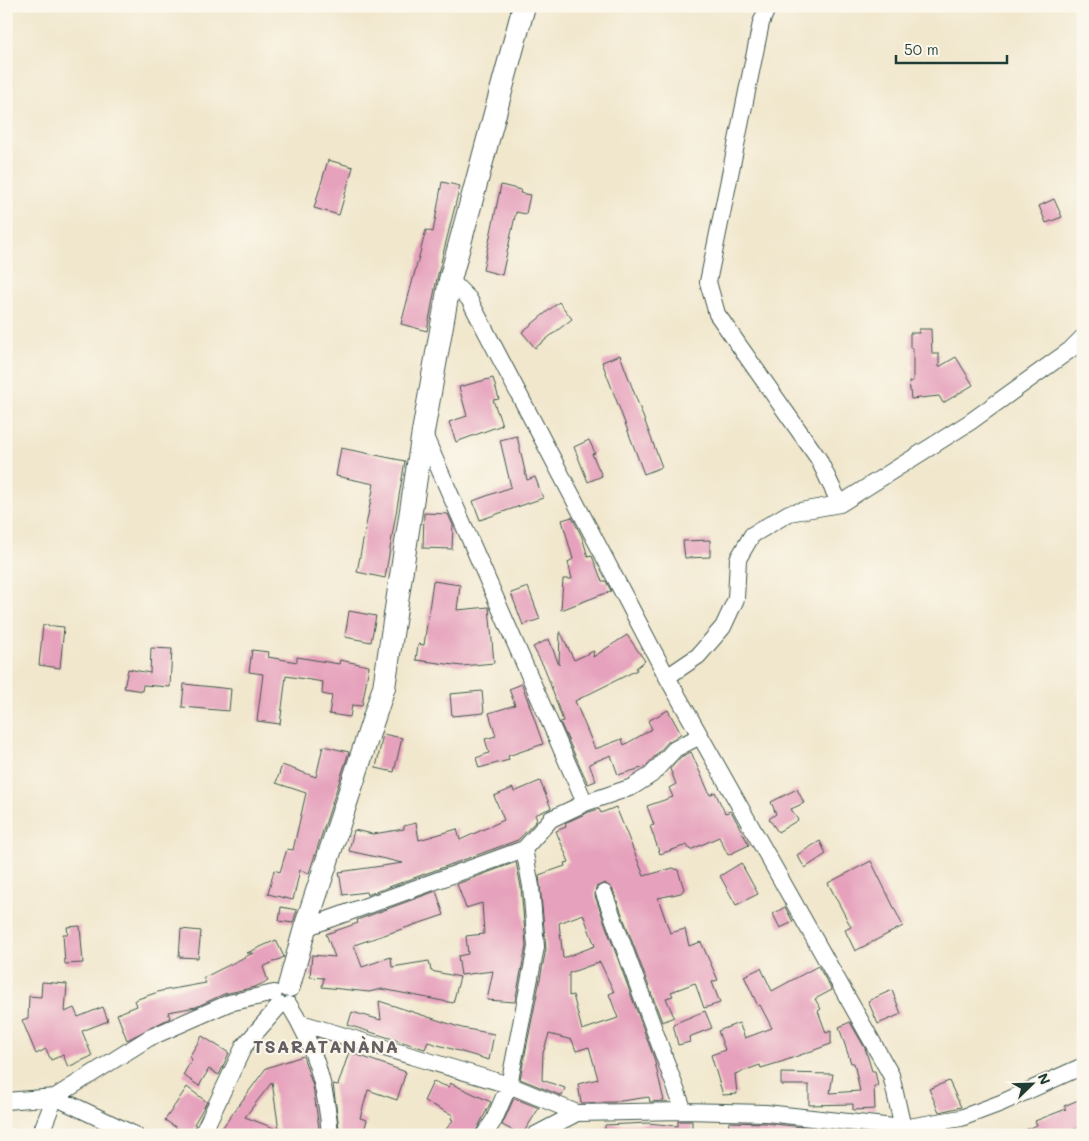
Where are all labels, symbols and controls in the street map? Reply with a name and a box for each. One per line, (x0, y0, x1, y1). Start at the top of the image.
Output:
scale bar (896, 32, 1008, 64)
text: 50 m (904, 39, 939, 59)
district label: TSARATANÀNA (253, 1034, 399, 1058)
north arrow (1006, 1058, 1056, 1108)
text: N (1034, 1070, 1055, 1087)

